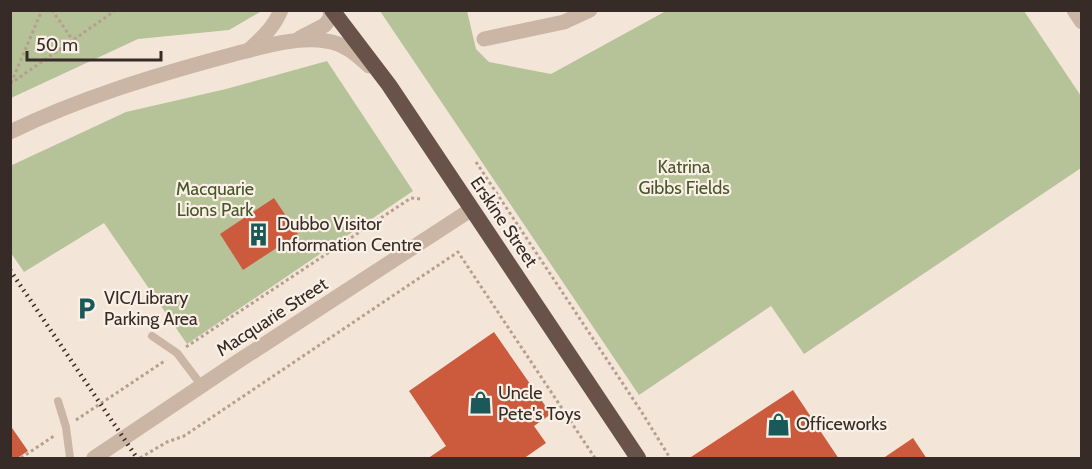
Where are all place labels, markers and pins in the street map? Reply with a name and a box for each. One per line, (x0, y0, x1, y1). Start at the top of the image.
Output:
place label: Dubbo Visitor Information Centre (277, 213, 422, 256)
building icon: Dubbo Visitor Information Centre (246, 221, 272, 247)
place label: VIC/Library Parking Area (104, 287, 198, 330)
parking icon: VIC/Library Parking Area (73, 295, 99, 321)
place label: Uncle Pete's Toys (498, 382, 581, 425)
shop icon: Uncle Pete's Toys (467, 390, 493, 416)
shop icon: Officeworks (765, 411, 791, 437)
place label: Officeworks (796, 413, 887, 435)

